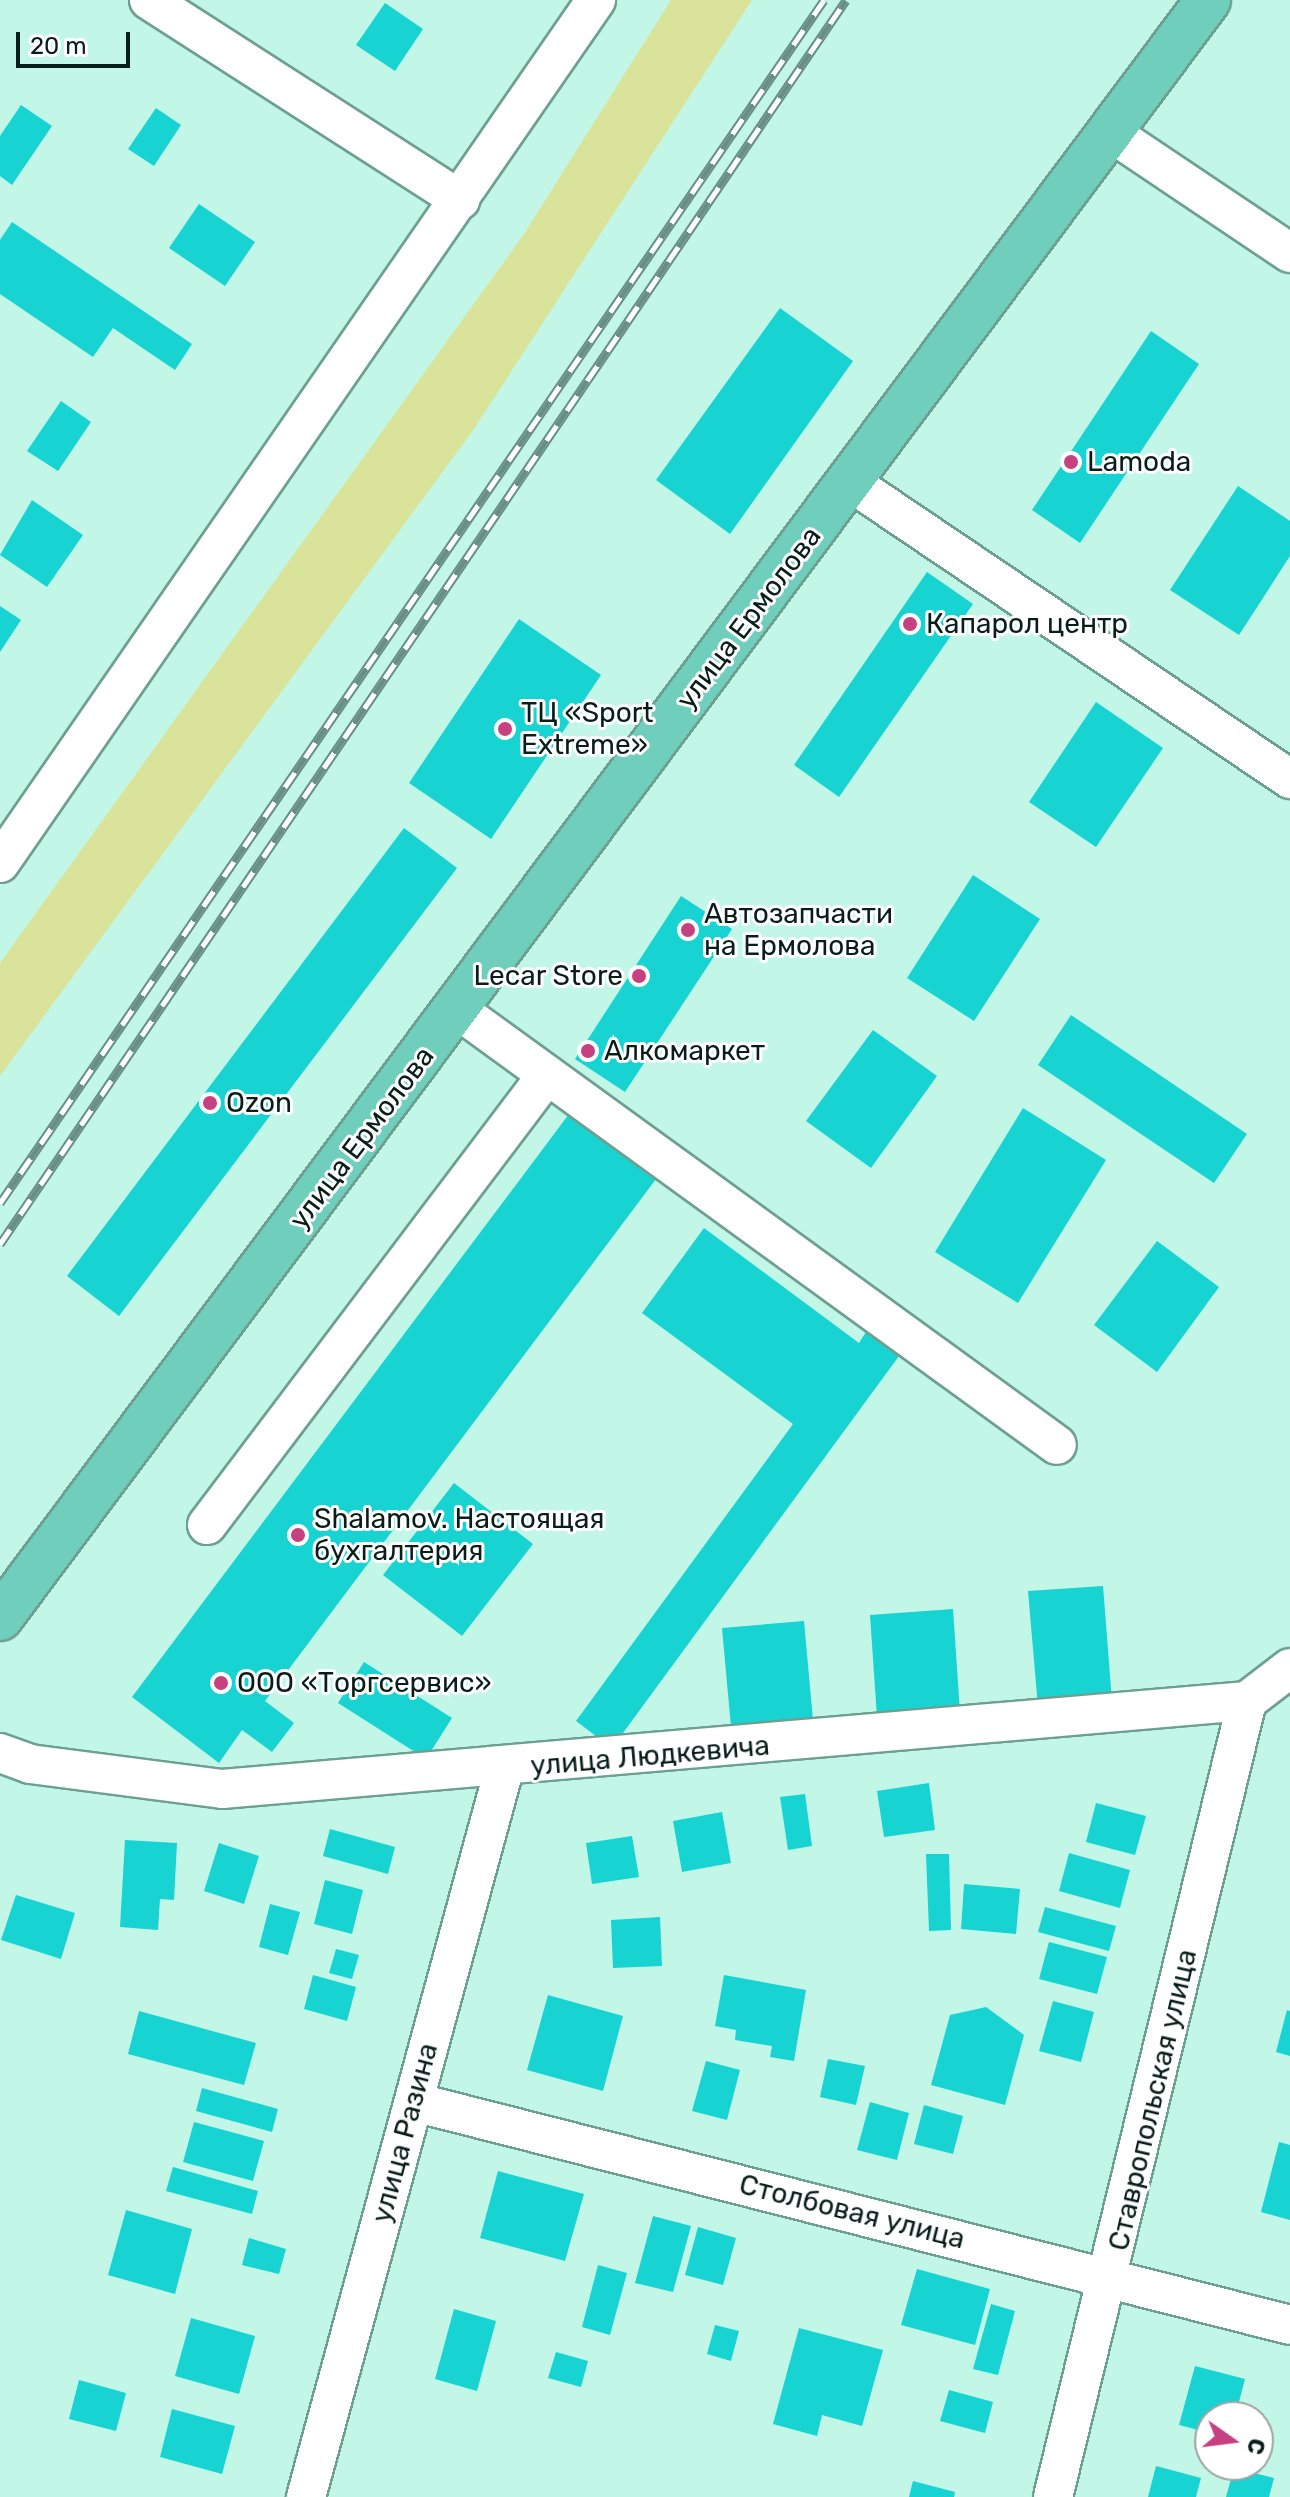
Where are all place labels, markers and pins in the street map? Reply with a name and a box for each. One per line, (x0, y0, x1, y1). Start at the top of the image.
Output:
place label: Lamoda (1087, 445, 1191, 479)
marker: Lamoda (1062, 453, 1080, 471)
place label: Капарол центр (926, 607, 1128, 641)
marker: Капарол центр (901, 615, 919, 633)
place label: ТЦ «Sport Extreme» (521, 696, 653, 762)
marker: ТЦ «Sport Extreme» (496, 720, 514, 738)
place label: Автозапчасти на Ермолова (704, 897, 893, 963)
marker: Автозапчасти на Ермолова (679, 921, 697, 939)
place label: Lecar Store (473, 959, 623, 993)
marker: Lecar Store (630, 967, 648, 985)
place label: Алкомаркет (604, 1034, 765, 1068)
marker: Алкомаркет (579, 1042, 597, 1060)
place label: Ozon (226, 1086, 292, 1120)
marker: Ozon (201, 1094, 219, 1112)
place label: Shalamov. Настоящая бухгалтерия (314, 1502, 605, 1568)
marker: Shalamov. Настоящая бухгалтерия (289, 1526, 307, 1544)
place label: ООО «Торгсервис» (237, 1666, 492, 1700)
marker: ООО «Торгсервис» (212, 1674, 230, 1692)

